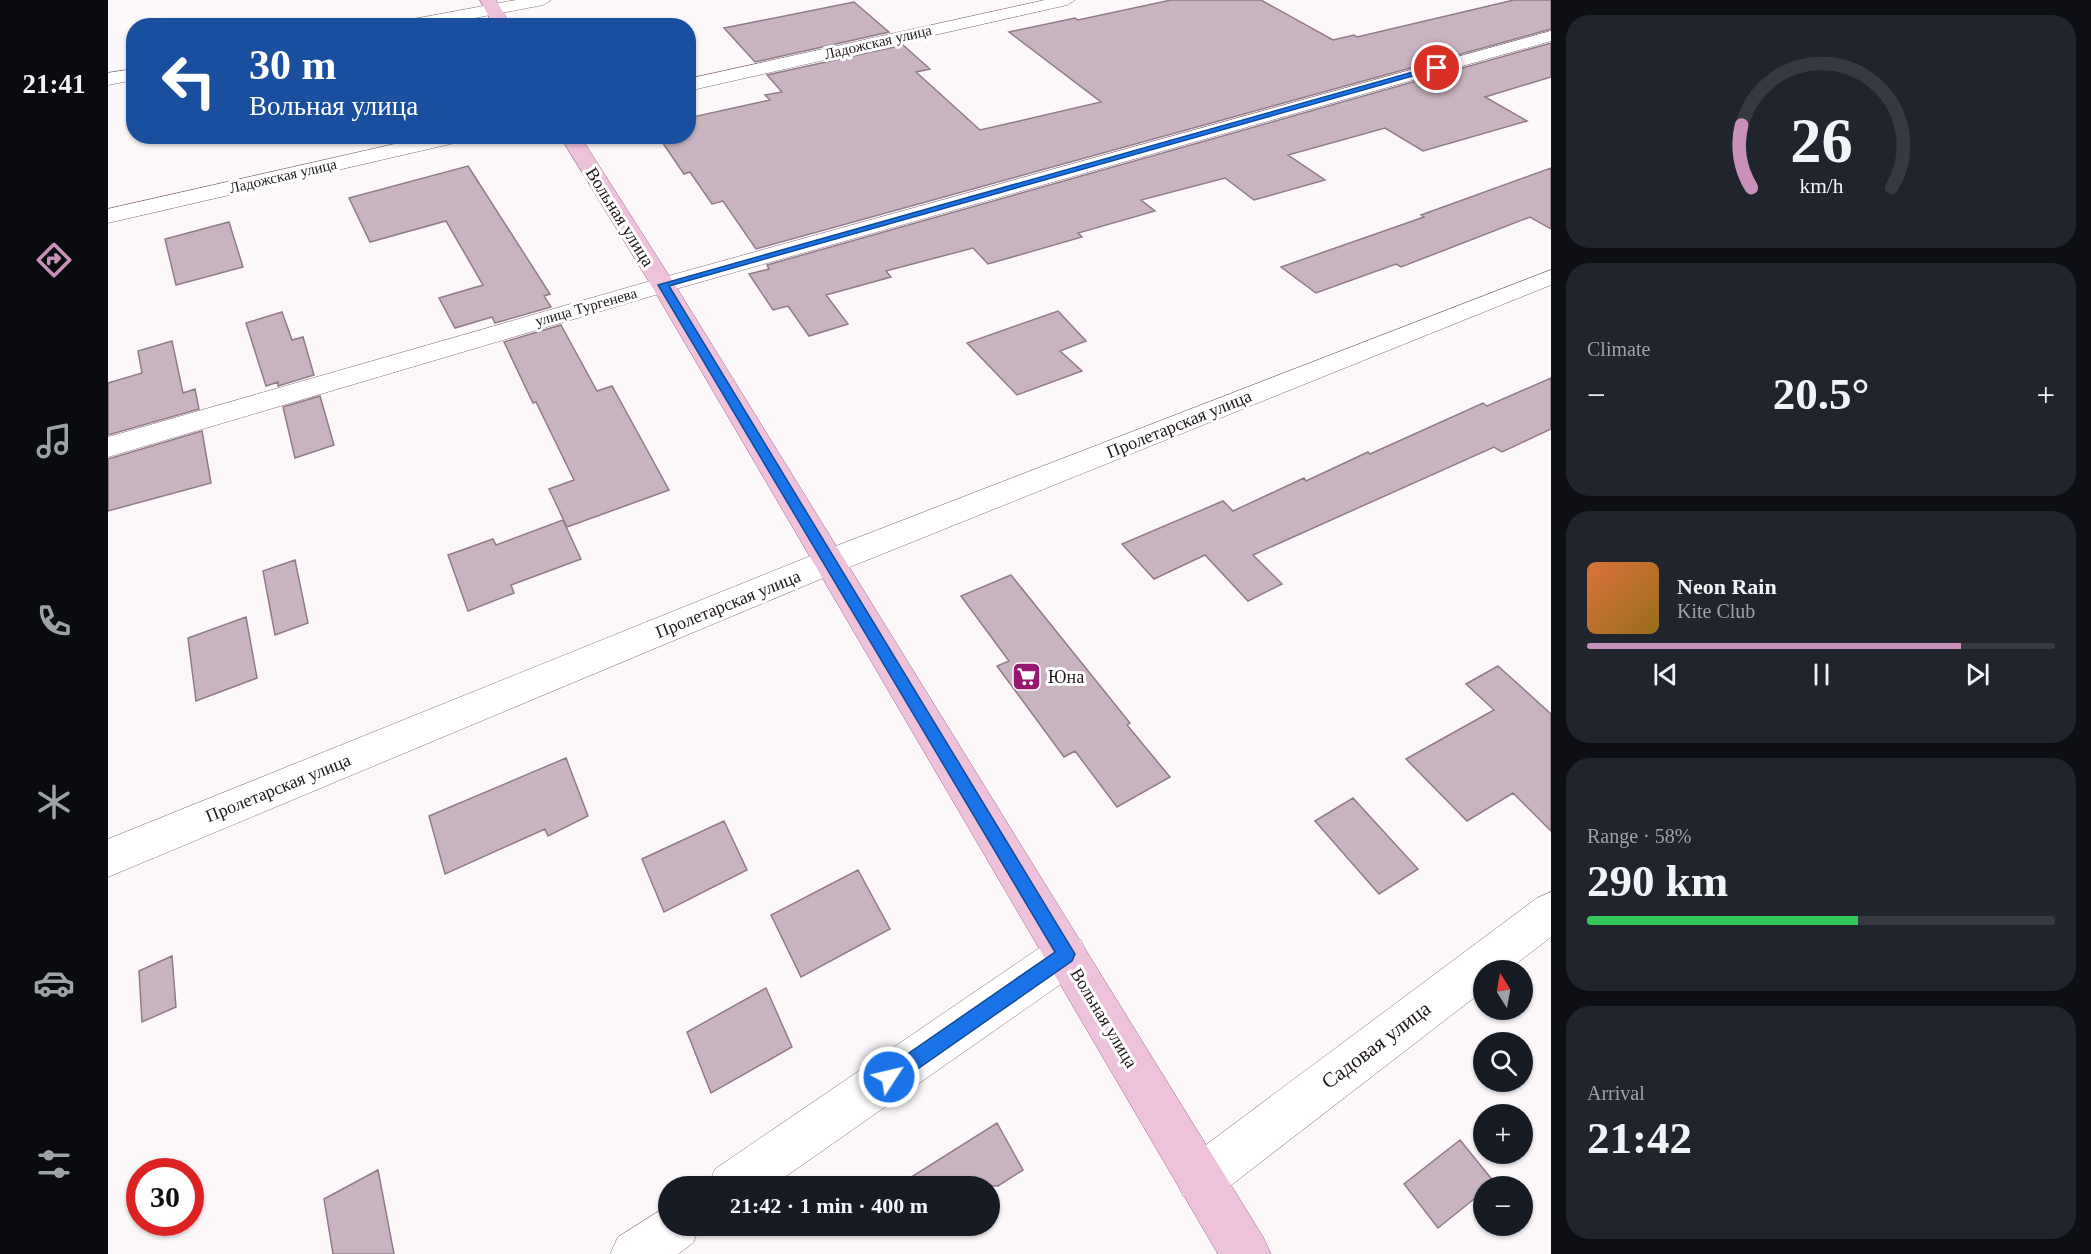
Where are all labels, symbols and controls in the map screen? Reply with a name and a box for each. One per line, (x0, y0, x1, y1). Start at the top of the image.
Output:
street label: Ладожская улица (823, 22, 934, 62)
icon: left (150, 42, 228, 120)
text: 30 m (249, 42, 337, 88)
pin (1411, 42, 1462, 93)
icon: arrive (1420, 51, 1453, 84)
text: 21:41 (23, 69, 86, 99)
text: Вольная улица (249, 91, 418, 121)
text: 26 (1790, 107, 1852, 176)
street label: Ладожская улица (228, 156, 339, 196)
street label: Вольная улица (582, 164, 658, 270)
text: km/h (1799, 175, 1843, 199)
icon: directions (33, 239, 75, 281)
street label: улица Тургенева (533, 285, 639, 329)
text: Climate (1587, 338, 1650, 360)
text: 20.5° (1773, 369, 1869, 419)
text: − (1587, 377, 1606, 413)
text: + (2036, 377, 2055, 413)
street label: Пролетарская улица (1104, 386, 1254, 462)
icon: music (33, 420, 75, 462)
street label: Пролетарская улица (653, 566, 803, 642)
text: Neon Rain (1677, 574, 1777, 599)
icon: phone (33, 600, 75, 642)
text: Kite Club (1677, 600, 1755, 622)
icon: previous (1649, 658, 1682, 691)
icon: pause (1805, 658, 1838, 691)
icon: next (1961, 658, 1994, 691)
supermarket icon: Юна (1011, 661, 1043, 693)
place label: Юна (1048, 667, 1084, 687)
street label: Пролетарская улица (203, 750, 353, 826)
icon: climate (33, 781, 75, 823)
text: Range · 58% (1587, 825, 1691, 847)
text: 290 km (1587, 856, 1728, 906)
north arrow (1473, 960, 1533, 1020)
map controls (1473, 960, 1533, 1236)
icon: car (33, 962, 75, 1004)
street label: Вольная улица (1066, 965, 1142, 1072)
street label: Садовая улица (1317, 996, 1436, 1094)
button: search (1473, 1032, 1533, 1092)
position arrow (857, 1045, 921, 1109)
text: Arrival (1587, 1082, 1645, 1104)
button: + (1473, 1104, 1533, 1164)
text: 21:42 (1587, 1113, 1692, 1163)
icon: filters (33, 1143, 75, 1185)
speed limit sign: 30 (126, 1158, 204, 1236)
button: − (1473, 1176, 1533, 1236)
text: 21:42 · 1 min · 400 m (730, 1193, 928, 1218)

